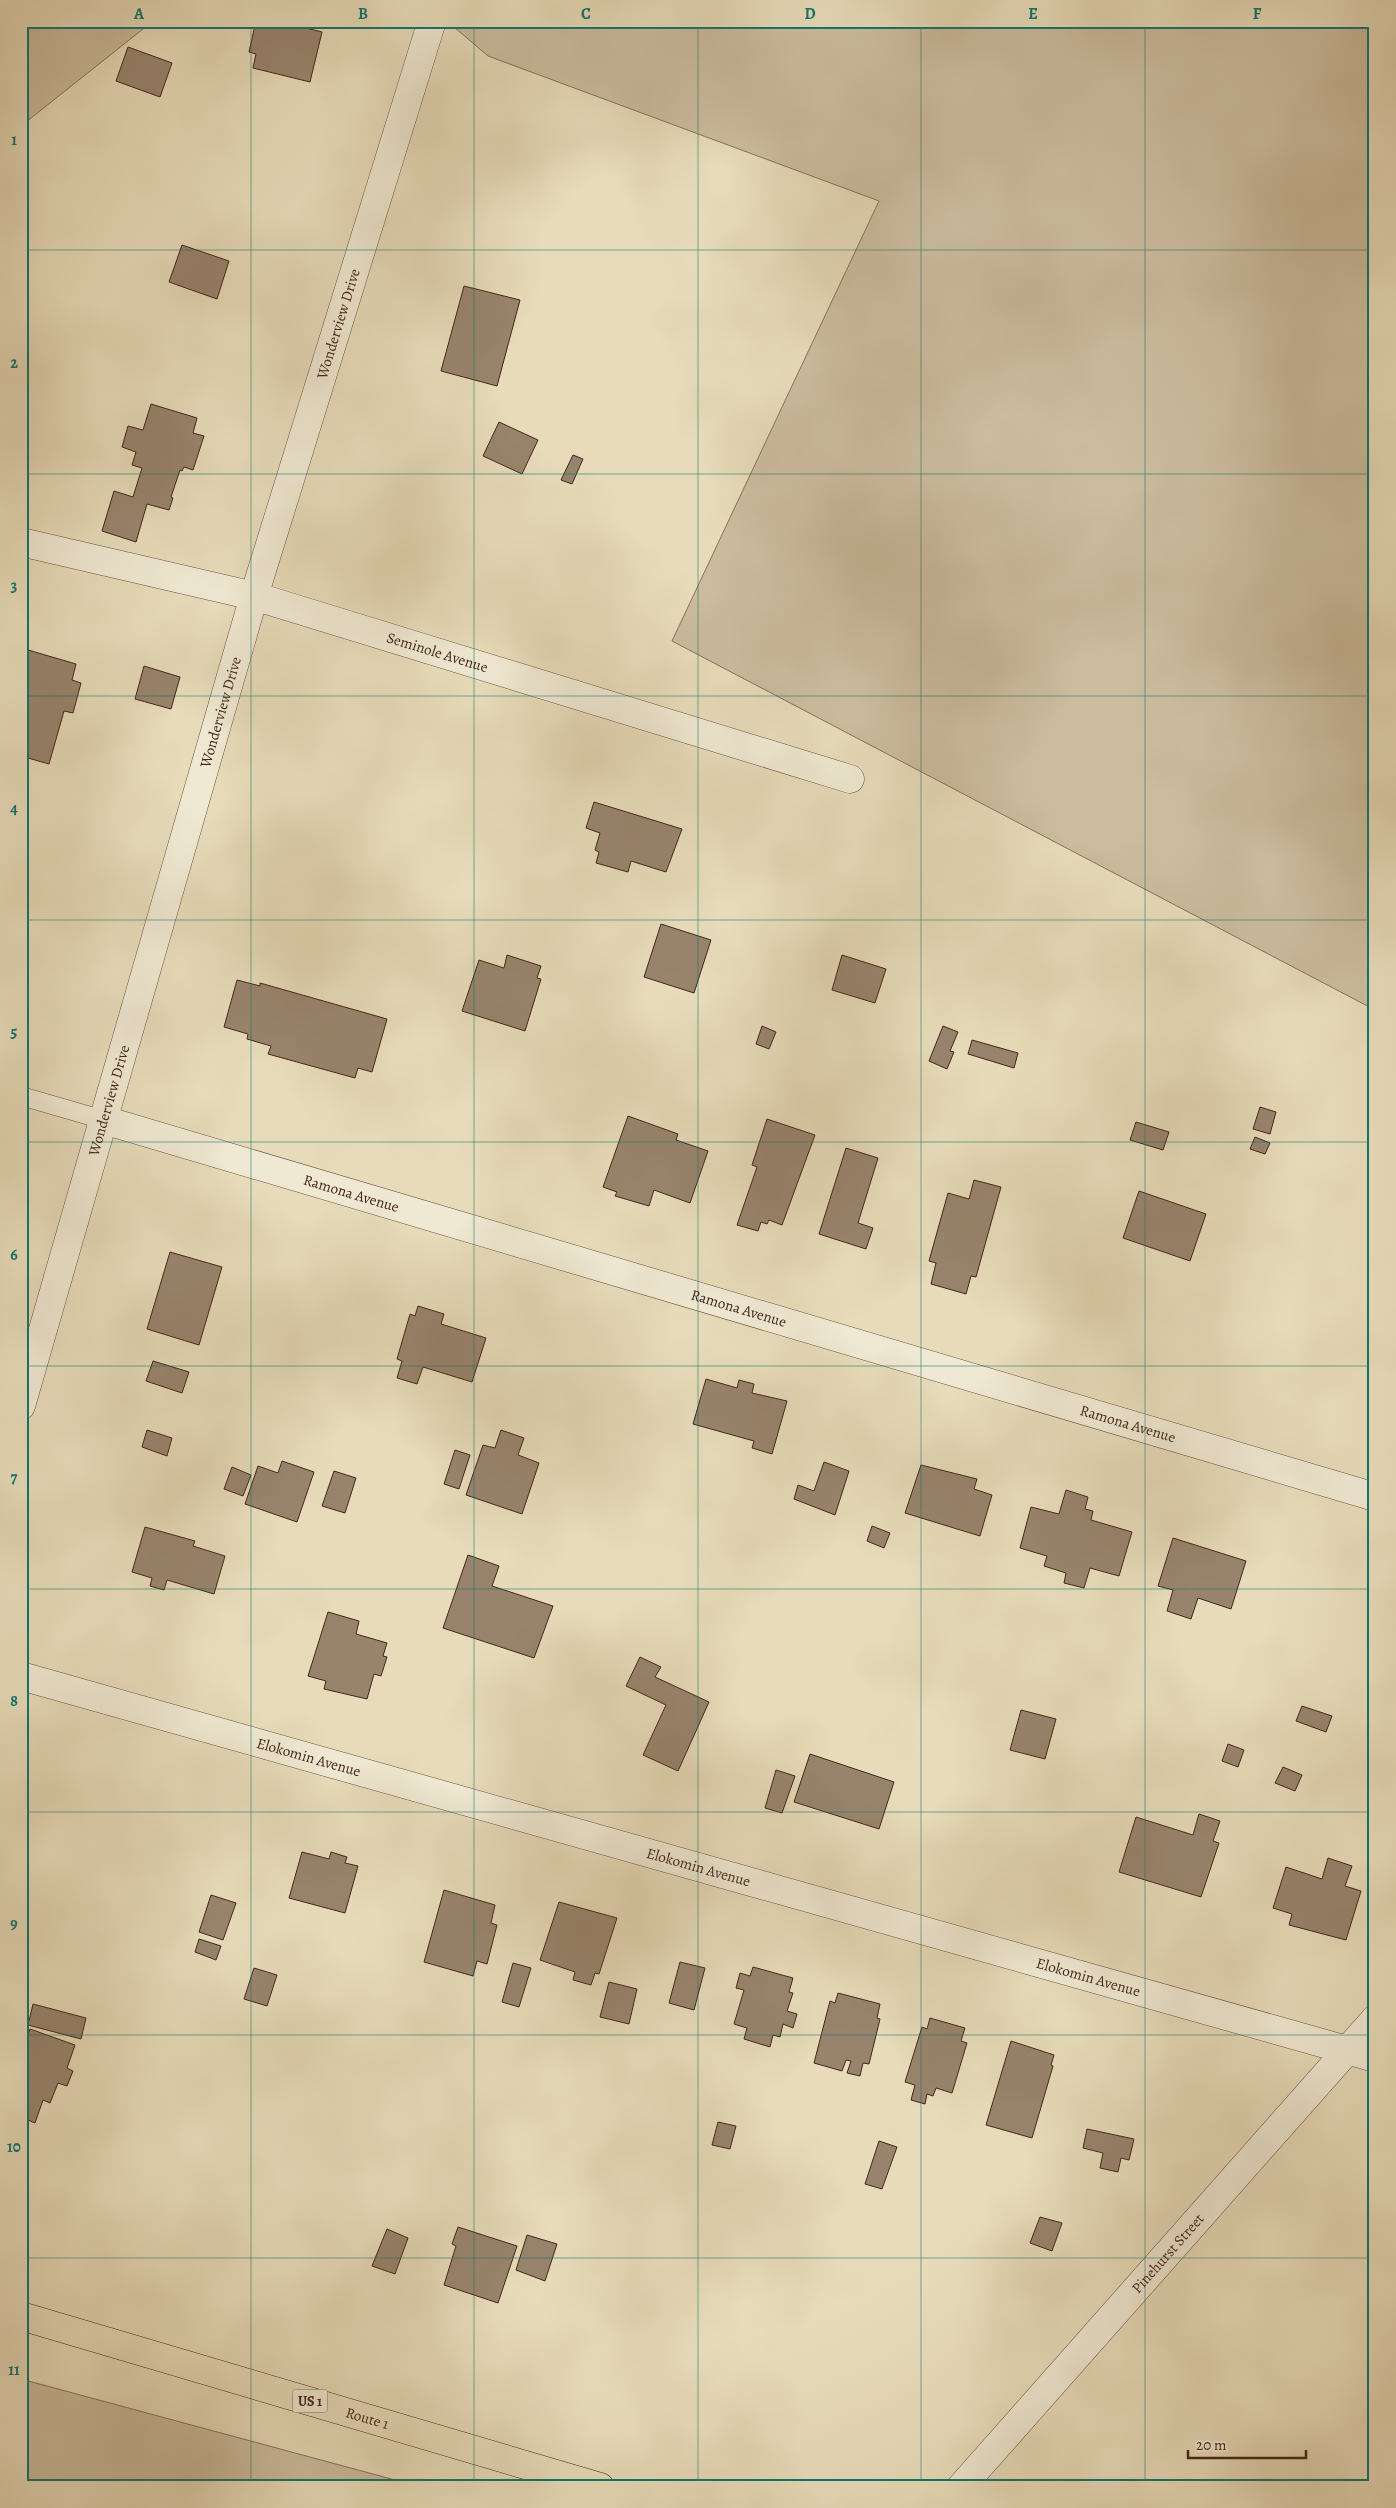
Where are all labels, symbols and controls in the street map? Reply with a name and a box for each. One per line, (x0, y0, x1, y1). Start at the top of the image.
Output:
text: A (133, 3, 145, 25)
text: B (358, 3, 368, 25)
text: C (581, 3, 591, 25)
text: D (804, 3, 816, 25)
text: E (1028, 3, 1038, 25)
text: F (1253, 3, 1262, 25)
text: 1 (11, 129, 17, 151)
street label: Wonderview Drive (312, 266, 365, 382)
text: 2 (10, 352, 18, 374)
text: 3 (11, 575, 18, 597)
street label: Seminole Avenue (384, 627, 491, 677)
street label: Wonderview Drive (195, 654, 246, 771)
text: 4 (10, 798, 18, 820)
text: 5 (11, 1021, 18, 1043)
street label: Wonderview Drive (83, 1042, 134, 1159)
street label: Ramona Avenue (301, 1170, 402, 1217)
text: 6 (10, 1244, 18, 1266)
street label: Ramona Avenue (688, 1285, 789, 1332)
street label: Ramona Avenue (1078, 1400, 1178, 1447)
text: 7 (11, 1467, 18, 1489)
text: 8 (10, 1690, 18, 1712)
street label: Elokomin Avenue (254, 1733, 363, 1781)
street label: Elokomin Avenue (644, 1843, 753, 1891)
text: 9 (10, 1913, 18, 1935)
street label: Elokomin Avenue (1034, 1953, 1143, 2001)
text: 10 (7, 2136, 21, 2158)
street label: Pinehurst Street (1127, 2209, 1208, 2297)
text: 11 (8, 2359, 20, 2381)
road number: US 1 (292, 2390, 328, 2412)
street label: Route 1 (343, 2402, 391, 2434)
scale bar (1188, 2428, 1306, 2460)
text: 20 m (1196, 2435, 1227, 2455)

